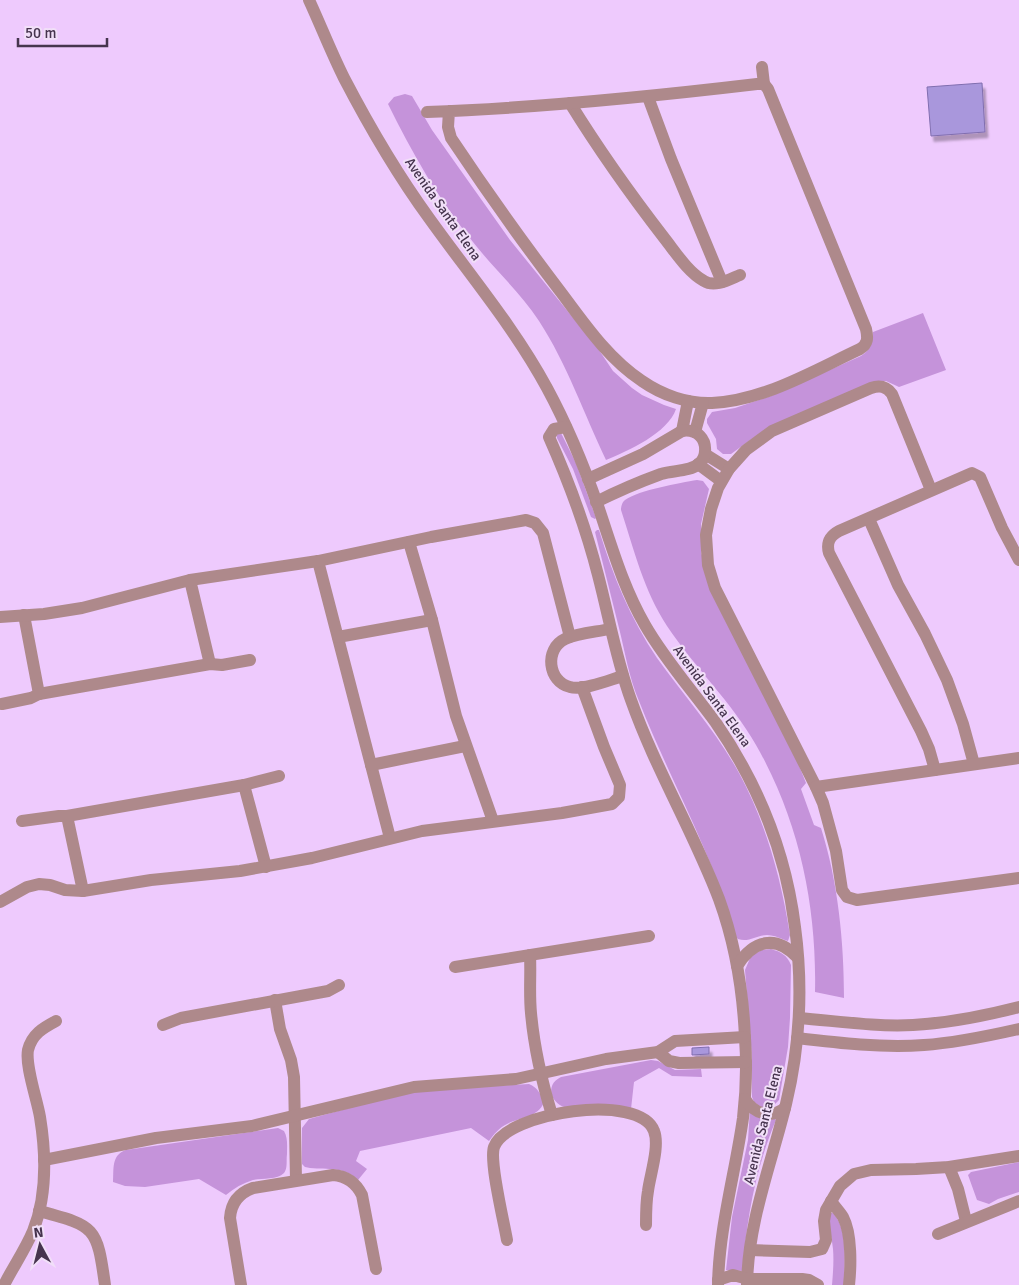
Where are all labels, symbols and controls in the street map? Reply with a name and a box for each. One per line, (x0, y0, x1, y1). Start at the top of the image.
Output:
scale bar (18, 15, 106, 47)
text: 50 m (25, 24, 56, 42)
street label: Avenida Santa Elena (401, 154, 485, 264)
street label: Avenida Santa Elena (669, 642, 755, 750)
street label: Avenida Santa Elena (740, 1064, 786, 1186)
north arrow (15, 1220, 65, 1270)
text: N (33, 1224, 44, 1242)

